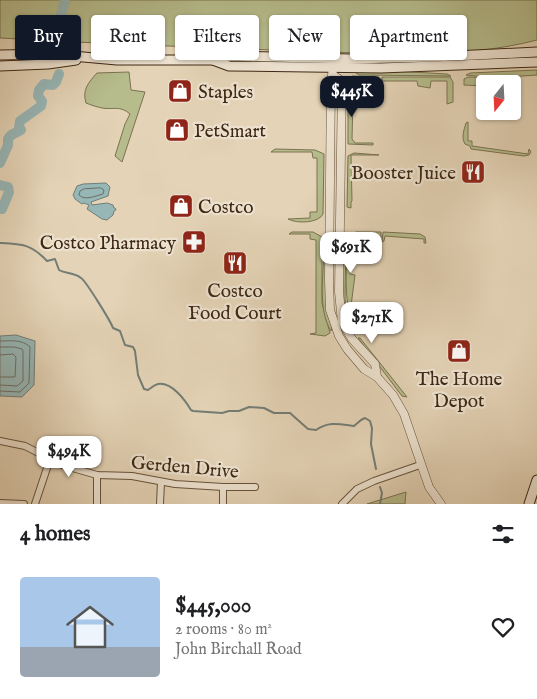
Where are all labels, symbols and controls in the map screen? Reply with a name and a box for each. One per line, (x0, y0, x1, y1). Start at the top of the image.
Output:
chip: Buy (15, 15, 81, 60)
chip: Rent (91, 15, 165, 60)
chip: Filters (175, 15, 259, 60)
chip: New (269, 15, 340, 60)
chip: Apartment (350, 15, 467, 60)
north arrow (476, 75, 521, 120)
map controls (476, 75, 521, 120)
pin: $445K (317, 76, 387, 118)
shop icon: Staples (167, 78, 193, 104)
place label: Staples (198, 81, 253, 105)
text: $445K (331, 82, 373, 102)
shop icon: PetSmart (164, 117, 190, 143)
place label: PetSmart (194, 120, 267, 144)
restaurant icon: Booster Juice (460, 159, 486, 185)
place label: Booster Juice (351, 162, 456, 186)
shop icon: Costco (168, 193, 194, 219)
place label: Costco (198, 196, 253, 220)
pharmacy icon: Costco Pharmacy (181, 229, 207, 255)
place label: Costco Pharmacy (40, 232, 177, 256)
pin: $691K (316, 232, 386, 274)
text: $691K (331, 238, 371, 258)
restaurant icon: Costco Food Court (222, 250, 248, 276)
place label: Costco Food Court (188, 280, 282, 326)
pin: $271K (337, 302, 407, 344)
text: $271K (351, 308, 393, 328)
shop icon: The Home Depot (446, 338, 472, 364)
place label: The Home Depot (416, 368, 502, 414)
pin: $494K (34, 436, 104, 478)
text: $494K (48, 442, 91, 462)
street label: Gerden Drive (130, 451, 240, 485)
icon: filters (489, 520, 517, 548)
text: 4 homes (20, 521, 90, 548)
text: $445,000 (175, 593, 251, 620)
icon: home (60, 597, 120, 657)
icon: heart (489, 613, 517, 641)
text: 2 rooms · 80 m² (175, 620, 272, 640)
text: John Birchall Road (175, 640, 302, 660)

